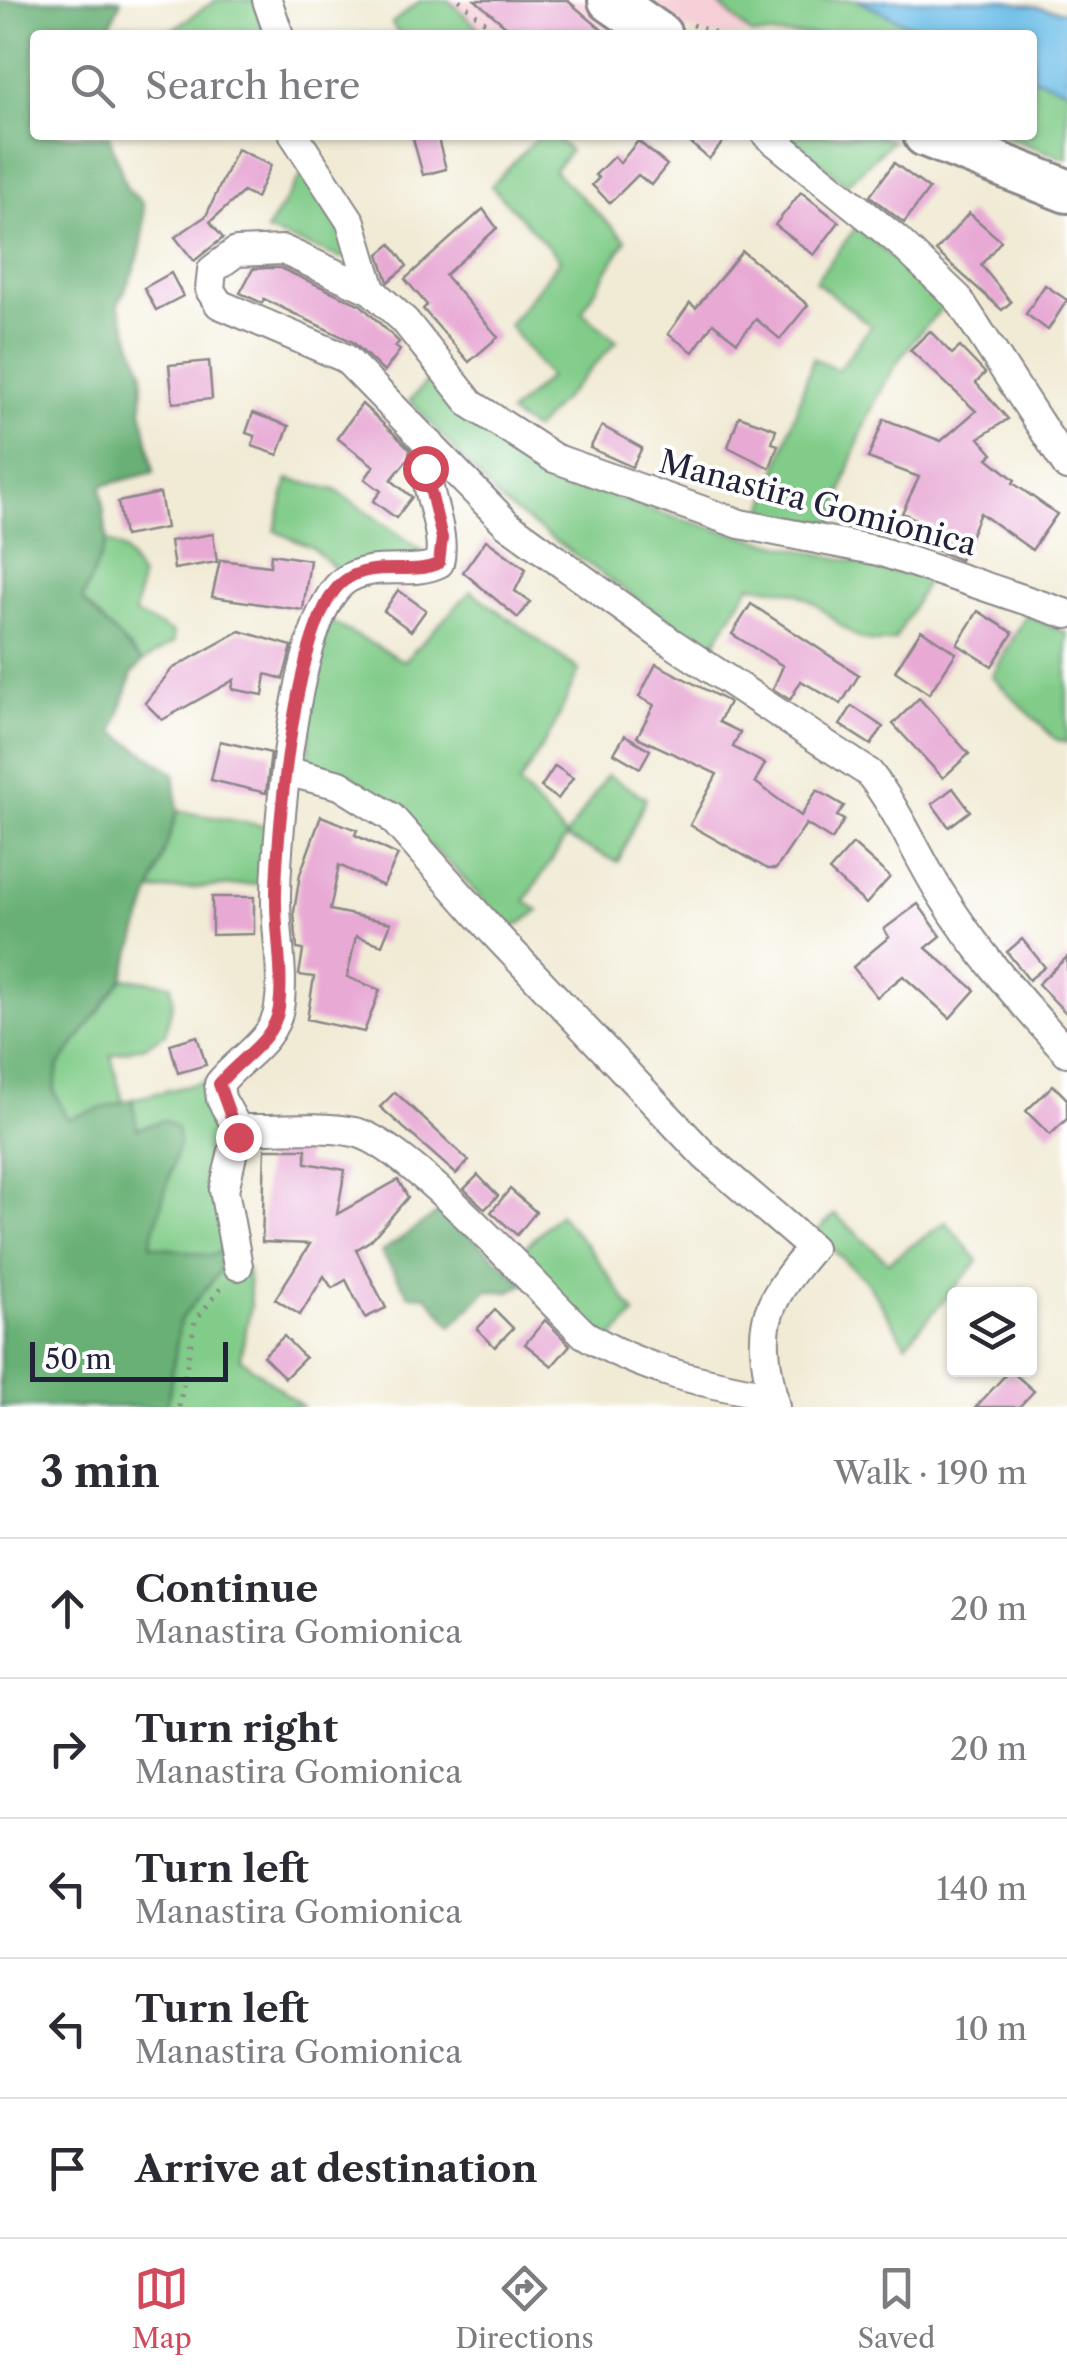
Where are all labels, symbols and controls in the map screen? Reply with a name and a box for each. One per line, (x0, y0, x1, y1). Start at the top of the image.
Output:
search box (30, 30, 1037, 140)
icon: search (65, 58, 120, 113)
text: Search here (145, 62, 360, 109)
street label: Manastira Gomionica (655, 441, 981, 564)
route start (403, 446, 449, 492)
route end (216, 1115, 262, 1161)
map controls (947, 1287, 1037, 1377)
button: layers (947, 1287, 1037, 1377)
scale bar (30, 1337, 228, 1382)
text: 50 m (45, 1342, 112, 1376)
text: 3 min (40, 1446, 160, 1498)
text: Walk · 190 m (834, 1453, 1027, 1492)
text: Continue (135, 1565, 318, 1612)
icon: ahead (40, 1581, 95, 1636)
text: 20 m (950, 1589, 1027, 1628)
text: Manastira Gomionica (135, 1612, 462, 1651)
text: Turn right (135, 1705, 338, 1752)
icon: right (40, 1721, 95, 1776)
text: 20 m (950, 1729, 1027, 1768)
text: Manastira Gomionica (135, 1752, 462, 1791)
text: Turn left (135, 1845, 309, 1892)
icon: left (40, 1861, 95, 1916)
text: 140 m (936, 1869, 1027, 1908)
text: Manastira Gomionica (135, 1892, 462, 1931)
text: Turn left (135, 1985, 309, 2032)
icon: left (40, 2001, 95, 2056)
text: 10 m (955, 2009, 1027, 2048)
text: Manastira Gomionica (135, 2032, 462, 2071)
icon: arrive (40, 2141, 95, 2196)
text: Arrive at destination (135, 2145, 538, 2192)
tab: Map (132, 2261, 192, 2355)
tab: Directions (455, 2261, 594, 2355)
tab: Saved (857, 2261, 935, 2355)

